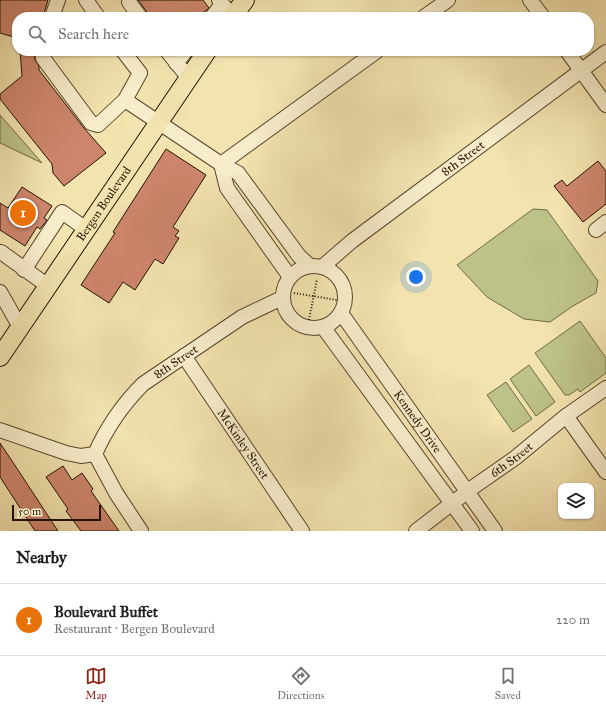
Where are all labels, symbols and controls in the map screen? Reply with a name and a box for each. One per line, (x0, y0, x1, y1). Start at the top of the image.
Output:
search box (12, 12, 594, 56)
icon: search (26, 23, 48, 45)
text: Search here (58, 25, 129, 43)
street label: 8th Street (439, 138, 488, 179)
street label: Bergen Boulevard (73, 164, 134, 244)
pin: 1 (10, 198, 36, 228)
your location (406, 267, 426, 287)
street label: 8th Street (151, 342, 201, 381)
street label: Kennedy Drive (391, 388, 445, 456)
street label: McKinley Street (215, 406, 272, 482)
street label: 6th Street (487, 439, 536, 480)
map controls (558, 483, 594, 519)
button: layers (558, 483, 594, 519)
scale bar (12, 503, 101, 522)
text: 50 m (18, 505, 41, 518)
text: Nearby (16, 547, 67, 568)
text: Boulevard Buffet (54, 603, 158, 621)
text: 1 (26, 612, 32, 628)
text: 220 m (556, 612, 590, 628)
text: Restaurant · Bergen Boulevard (54, 621, 215, 637)
tab: Map (85, 665, 107, 702)
tab: Directions (277, 665, 325, 702)
tab: Saved (495, 665, 521, 702)

